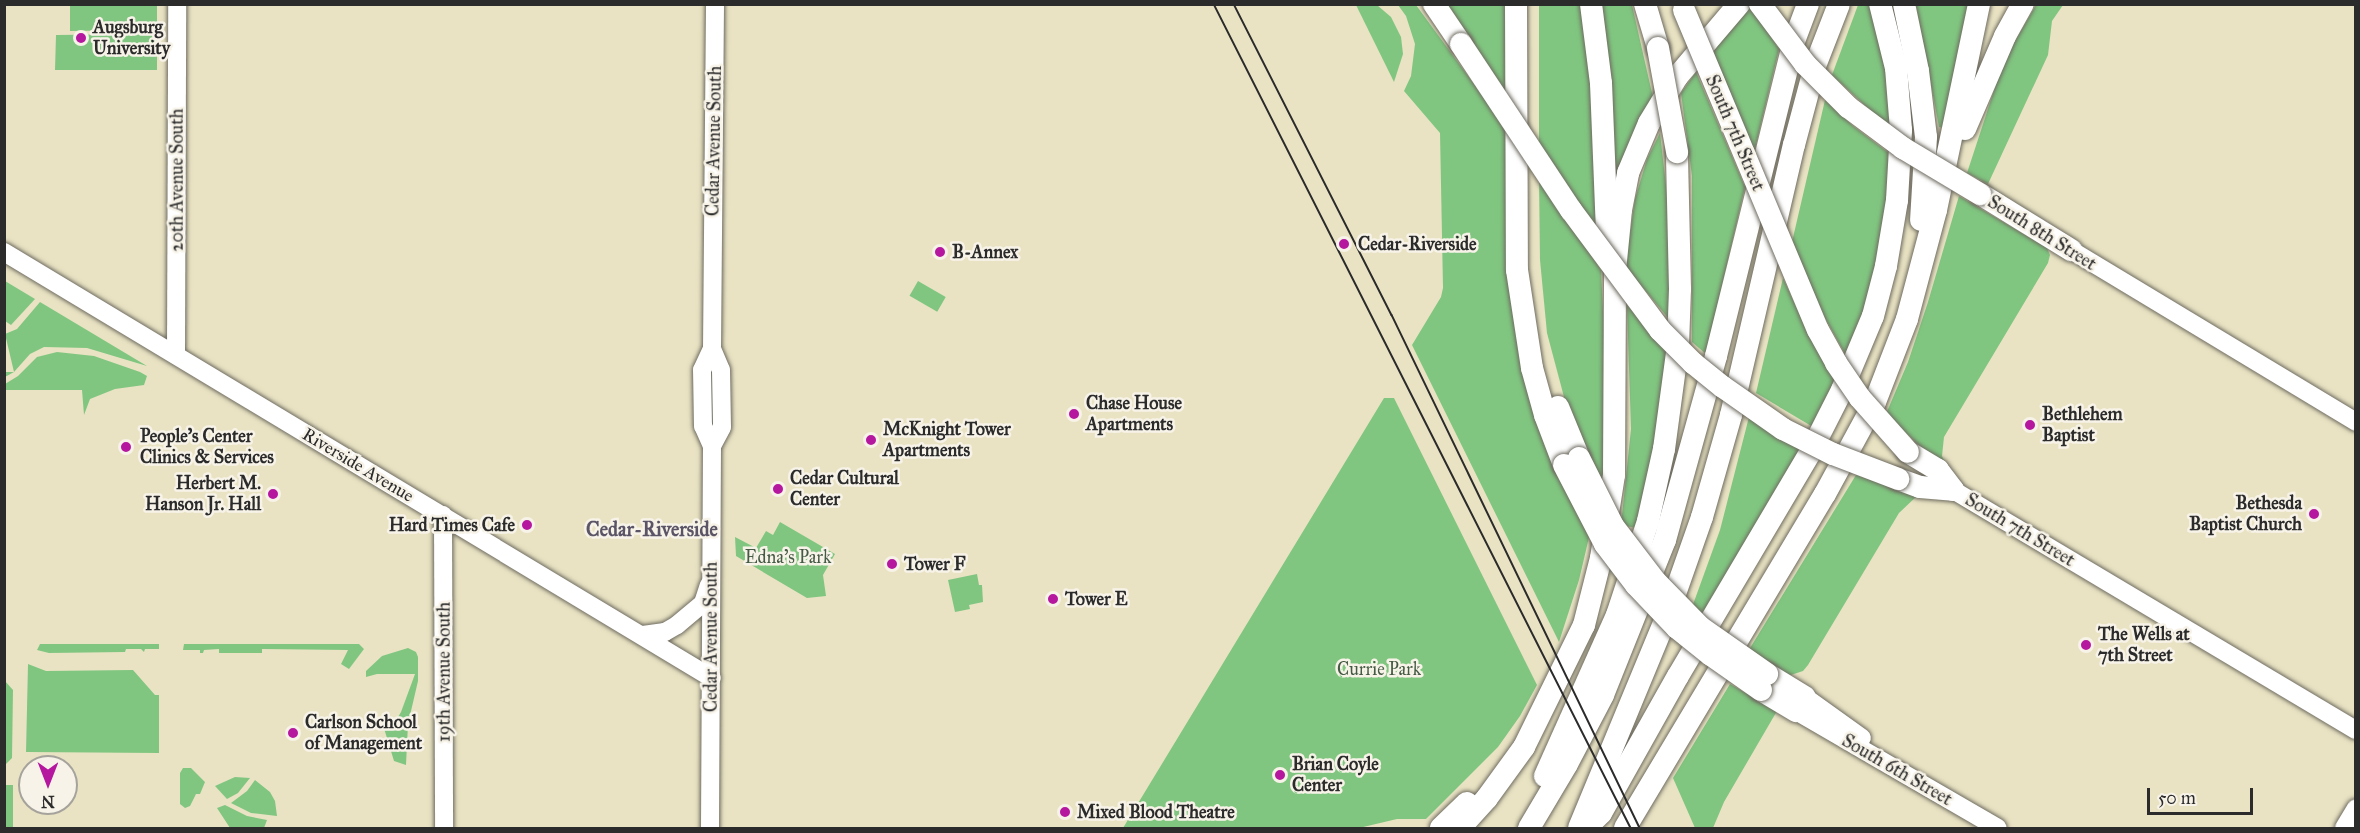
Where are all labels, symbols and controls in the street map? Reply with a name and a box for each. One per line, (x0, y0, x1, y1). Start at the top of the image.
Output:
place label: Augsburg University (93, 17, 170, 60)
marker: Augsburg University (74, 31, 88, 45)
street label: Cedar Avenue South (702, 66, 726, 216)
street label: South 7th Street (1701, 72, 1769, 194)
street label: 20th Avenue South (166, 108, 188, 252)
street label: South 8th Street (1984, 191, 2100, 275)
place label: Cedar-Riverside (1358, 233, 1477, 255)
marker: Cedar-Riverside (1335, 235, 1353, 253)
place label: B-Annex (952, 241, 1018, 263)
marker: B-Annex (933, 245, 947, 259)
place label: Chase House Apartments (1086, 393, 1182, 436)
place label: Bethlehem Baptist (2042, 404, 2123, 446)
marker: Chase House Apartments (1067, 407, 1081, 421)
marker: Bethlehem Baptist (2023, 418, 2037, 432)
place label: McKnight Tower Apartments (883, 419, 1011, 462)
street label: Riverside Avenue (298, 423, 418, 507)
place label: People's Center Clinics & Services (140, 426, 274, 468)
marker: McKnight Tower Apartments (864, 433, 878, 447)
marker: People's Center Clinics & Services (117, 438, 135, 456)
place label: Cedar Cultural Center (790, 468, 899, 510)
place label: Herbert M. Hanson Jr. Hall (145, 473, 261, 516)
marker: Cedar Cultural Center (771, 482, 785, 496)
marker: Herbert M. Hanson Jr. Hall (266, 487, 280, 501)
street label: South 7th Street (1961, 489, 2079, 571)
place label: Bethesda Baptist Church (2189, 493, 2302, 536)
marker: Bethesda Baptist Church (2307, 507, 2321, 521)
place label: Hard Times Cafe (389, 514, 515, 536)
district label: Cedar-Riverside (586, 517, 718, 541)
marker: Hard Times Cafe (520, 518, 534, 532)
park label: Edna's Park (745, 546, 831, 568)
place label: Tower F (904, 553, 965, 575)
marker: Tower F (885, 557, 899, 571)
street label: Cedar Avenue South (700, 562, 722, 712)
place label: Tower E (1065, 588, 1128, 610)
marker: Tower E (1046, 592, 1060, 606)
street label: 19th Avenue South (433, 602, 455, 742)
place label: The Wells at 7th Street (2098, 624, 2190, 666)
marker: The Wells at 7th Street (2079, 638, 2093, 652)
park label: Currie Park (1337, 658, 1421, 680)
place label: Carlson School of Management (305, 712, 422, 754)
marker: Carlson School of Management (286, 726, 300, 740)
street label: South 6th Street (1838, 730, 1956, 810)
place label: Brian Coyle Center (1292, 754, 1379, 796)
north arrow (18, 755, 78, 815)
marker: Brian Coyle Center (1273, 768, 1287, 782)
scale bar (2150, 776, 2256, 814)
text: 50 m (2158, 787, 2196, 809)
text: N (41, 792, 55, 811)
place label: Mixed Blood Theatre (1077, 801, 1235, 823)
marker: Mixed Blood Theatre (1058, 805, 1072, 819)

